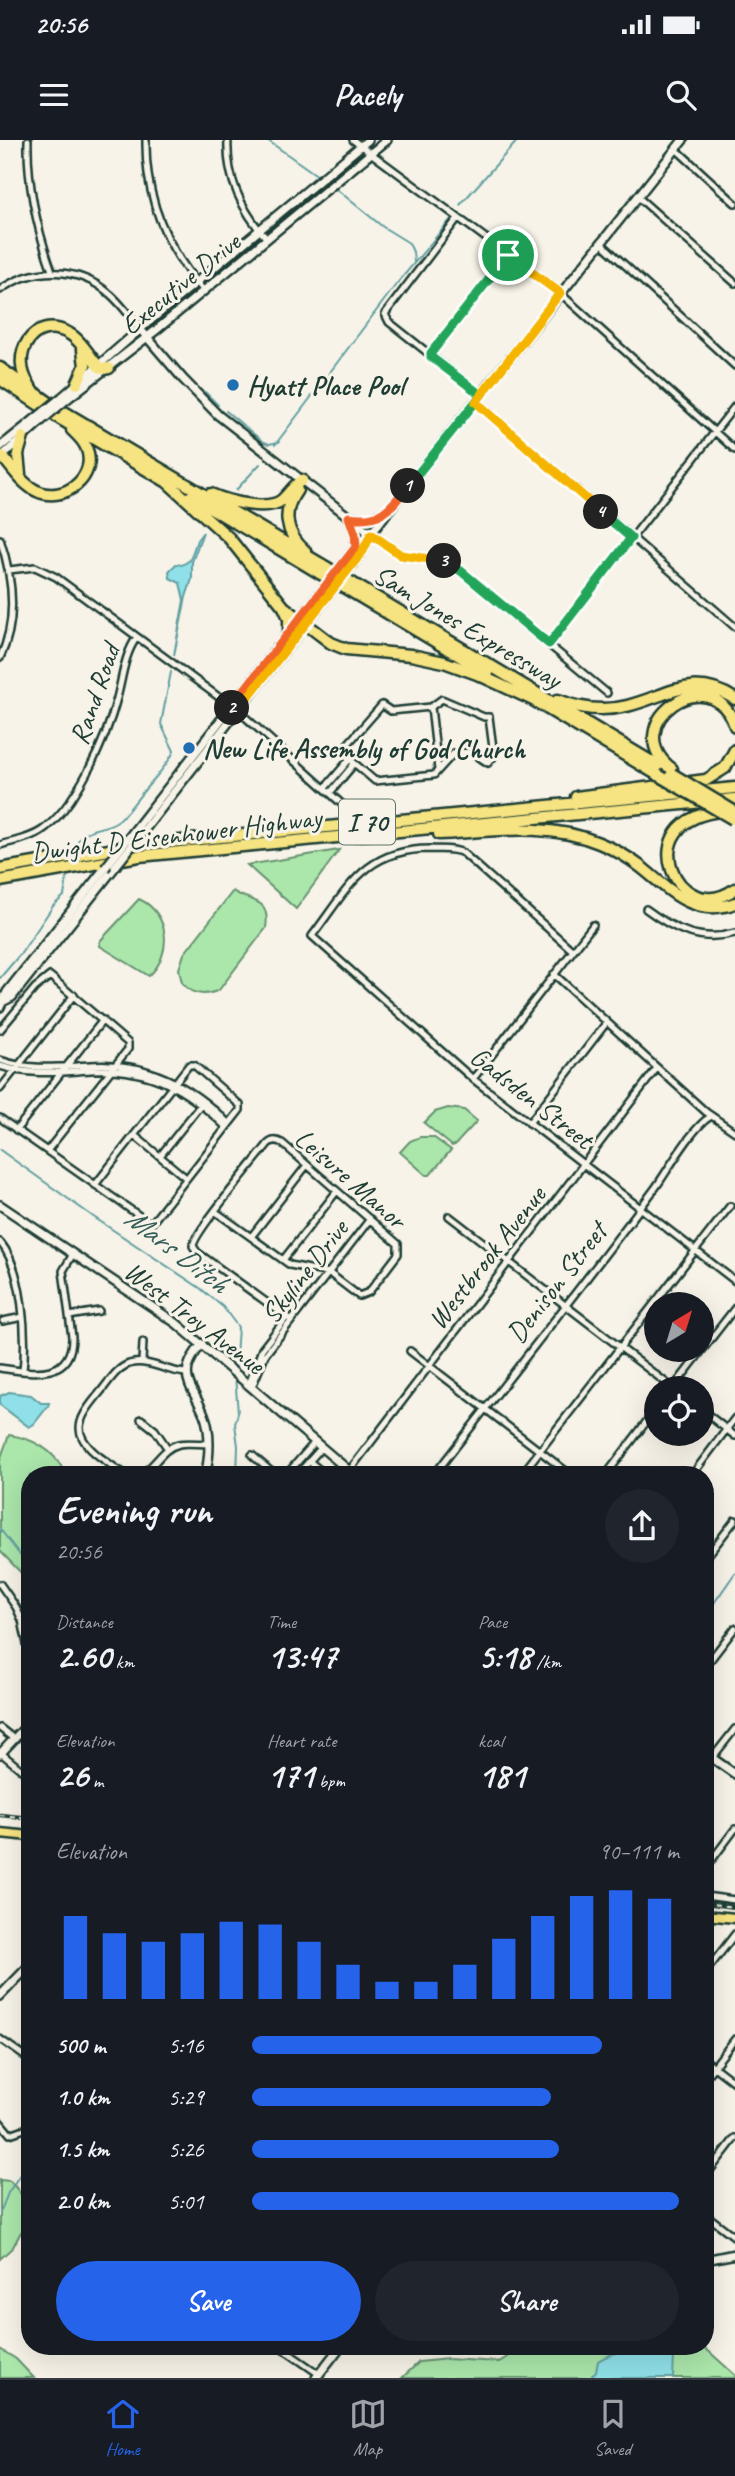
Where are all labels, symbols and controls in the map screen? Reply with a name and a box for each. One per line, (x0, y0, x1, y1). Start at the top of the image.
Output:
text: 20:56 (35, 8, 87, 41)
text: Pacely (334, 74, 401, 115)
icon: menu (35, 76, 73, 114)
icon: search (662, 76, 700, 114)
street label: Executive Drive (114, 223, 249, 342)
pin (478, 225, 538, 285)
icon: arrive (489, 236, 527, 274)
place label: Hyatt Place Pool (247, 368, 409, 403)
marker: Hyatt Place Pool (225, 377, 241, 393)
pin: 1 (390, 468, 426, 504)
text: 1 (403, 473, 412, 497)
pin: 4 (584, 494, 618, 530)
text: 4 (596, 499, 605, 523)
pin: 3 (426, 544, 462, 578)
text: 3 (439, 548, 448, 572)
street label: Sam Jones Expressway (367, 556, 570, 698)
street label: Rand Road (61, 636, 129, 749)
pin: 2 (215, 690, 250, 726)
text: 2 (227, 695, 236, 719)
place label: New Life Assembly of God Church (203, 731, 526, 767)
marker: New Life Assembly of God Church (181, 740, 197, 756)
street label: Dwight D Eisenhower Highway (29, 799, 326, 870)
road number: I 70 (339, 800, 395, 844)
street label: Gadsden Street (463, 1039, 602, 1158)
street label: Leisure Manor (288, 1121, 416, 1238)
street label: Westbrook Avenue (420, 1177, 554, 1336)
water label: Mars Ditch (118, 1199, 238, 1303)
street label: Skyline Drive (253, 1211, 357, 1330)
street label: Denison Street (499, 1212, 617, 1350)
street label: West Troy Avenue (118, 1253, 273, 1383)
north arrow (644, 1292, 714, 1362)
map controls (644, 1292, 714, 1446)
button: locate (644, 1376, 714, 1446)
text: Evening run (56, 1487, 212, 1534)
button: share (605, 1489, 679, 1563)
text: 20:56 (56, 1537, 102, 1566)
text: Distance (56, 1610, 113, 1634)
text: Time (267, 1610, 296, 1634)
text: Pace (478, 1610, 507, 1634)
text: 2.60 (56, 1634, 111, 1679)
text: 13:47 (267, 1634, 337, 1679)
text: 5:18 (478, 1634, 532, 1679)
text: km (111, 1650, 134, 1674)
text: /km (532, 1650, 561, 1674)
text: Elevation (56, 1729, 114, 1753)
text: Heart rate (267, 1729, 336, 1753)
text: kcal (478, 1729, 503, 1753)
text: 26 (56, 1753, 88, 1798)
text: 171 (267, 1753, 314, 1798)
text: 181 (478, 1753, 525, 1798)
text: m (88, 1769, 104, 1793)
text: bpm (314, 1769, 345, 1793)
text: Elevation (56, 1837, 127, 1866)
text: 90–111 m (599, 1837, 679, 1866)
text: 500 m (56, 2031, 105, 2060)
text: 5:16 (168, 2031, 204, 2060)
text: 1.0 km (56, 2083, 110, 2112)
text: 5:29 (168, 2083, 204, 2112)
text: 1.5 km (56, 2135, 109, 2164)
text: 5:26 (168, 2135, 204, 2164)
text: 2.0 km (56, 2187, 110, 2216)
text: 5:01 (168, 2187, 204, 2216)
button: Save (56, 2261, 361, 2341)
button: Share (375, 2261, 679, 2341)
tab: Home (104, 2395, 142, 2461)
tab: Map (349, 2395, 387, 2461)
tab: Saved (594, 2395, 632, 2461)

